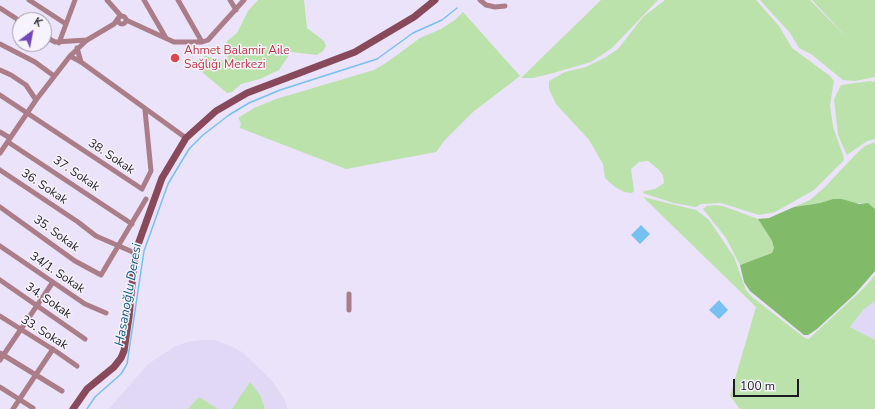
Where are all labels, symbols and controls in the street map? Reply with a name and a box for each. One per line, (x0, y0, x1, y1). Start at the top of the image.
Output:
north arrow (12, 12, 52, 52)
text: K (31, 14, 45, 31)
place label: Ahmet Balamir Aile Sağlığı Merkezi (184, 44, 290, 72)
marker: Ahmet Balamir Aile Sağlığı Merkezi (169, 52, 181, 64)
street label: 38. Sokak (85, 136, 137, 178)
street label: 37. Sokak (50, 153, 102, 195)
street label: 36. Sokak (18, 166, 70, 208)
street label: 35. Sokak (31, 213, 81, 255)
water label: Hasanoğlu Deresi (112, 242, 146, 348)
street label: 34/1. Sokak (27, 249, 87, 297)
street label: 34. Sokak (22, 280, 74, 322)
street label: 33. Sokak (18, 313, 70, 353)
scale bar (735, 371, 801, 397)
text: 100 m (740, 378, 775, 394)

